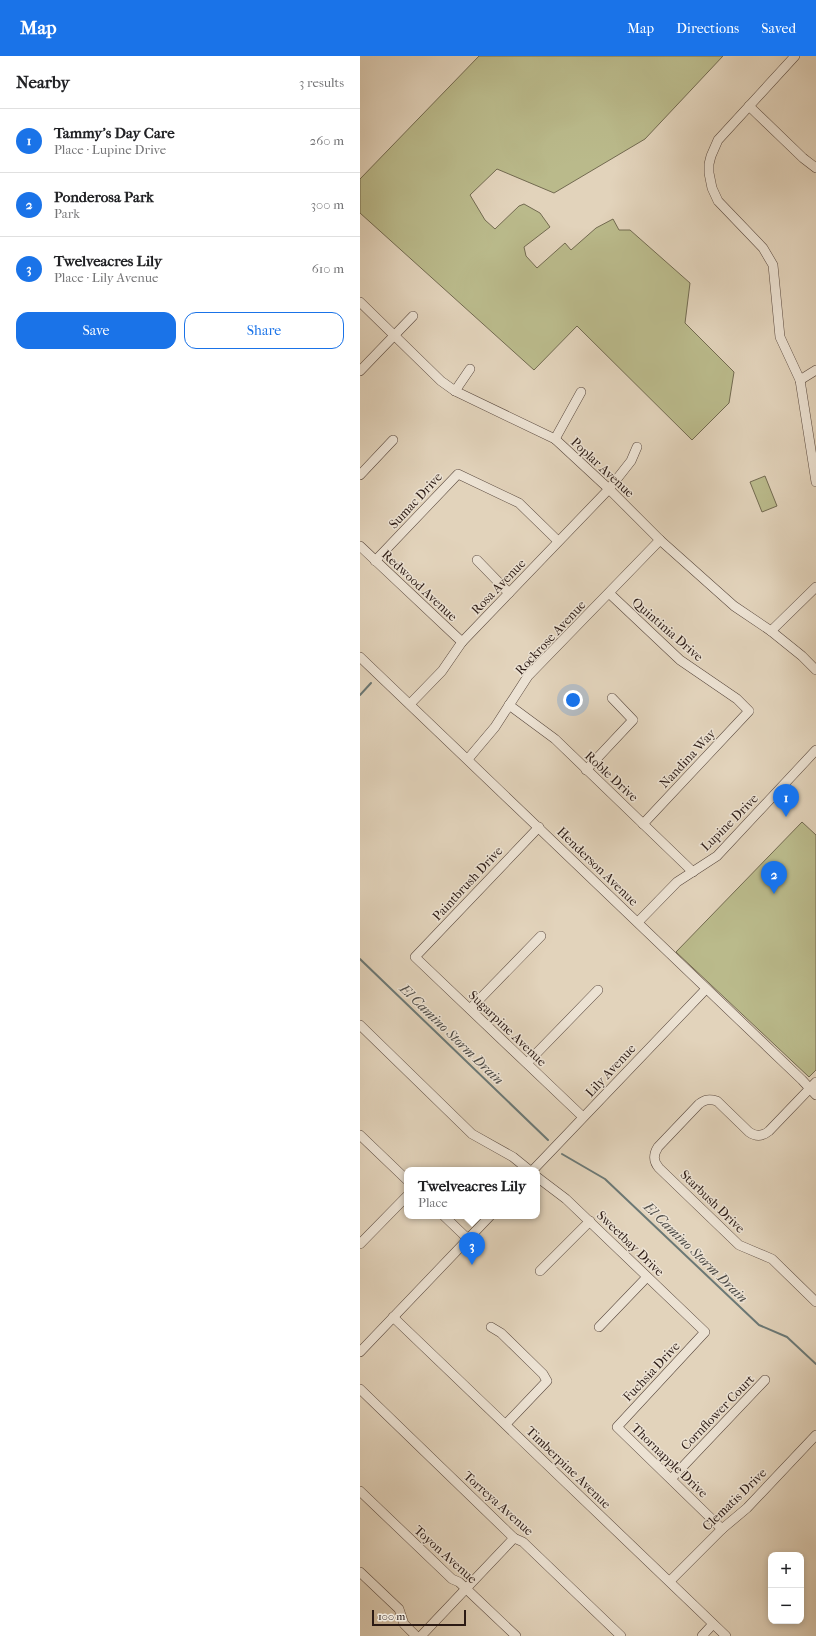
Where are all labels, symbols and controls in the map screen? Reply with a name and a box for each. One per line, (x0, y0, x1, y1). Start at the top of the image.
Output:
text: Map (20, 17, 56, 39)
text: Map (627, 20, 654, 37)
text: Directions (676, 20, 739, 37)
text: Saved (761, 20, 796, 37)
text: Nearby (16, 72, 70, 92)
text: 3 results (299, 75, 344, 90)
text: Tammy's Day Care (54, 124, 175, 142)
text: 1 (27, 133, 31, 148)
text: 260 m (310, 133, 344, 148)
text: Place · Lupine Drive (54, 142, 166, 157)
text: Ponderosa Park (54, 188, 154, 206)
text: 2 (26, 197, 32, 212)
text: 300 m (311, 197, 344, 212)
text: Park (54, 206, 80, 221)
text: Twelveacres Lily (54, 252, 162, 270)
text: 3 (26, 261, 32, 276)
text: 610 m (312, 261, 344, 276)
text: Place · Lily Avenue (54, 270, 158, 285)
button: Save (16, 312, 176, 349)
button: Share (184, 312, 344, 349)
street label: Poplar Avenue (568, 434, 638, 501)
street label: Sumac Drive (386, 469, 445, 531)
street label: Redwood Avenue (379, 547, 461, 624)
street label: Rosa Avenue (468, 555, 529, 617)
street label: Quintinia Drive (629, 594, 707, 665)
street label: Rockrose Avenue (512, 597, 589, 678)
your location (563, 690, 583, 710)
street label: Nandina Way (656, 725, 719, 791)
street label: Roble Drive (582, 748, 642, 805)
pin: 1 (773, 784, 799, 817)
street label: Lupine Drive (698, 790, 761, 854)
street label: Henderson Avenue (554, 824, 642, 909)
street label: Paintbrush Drive (429, 843, 506, 924)
pin: 2 (761, 861, 787, 894)
water label: El Camino Storm Drain (395, 980, 507, 1088)
street label: Sugarpine Avenue (466, 987, 550, 1070)
street label: Lily Avenue (582, 1040, 639, 1100)
popup (404, 1167, 540, 1219)
street label: Starbush Drive (677, 1167, 748, 1236)
text: Twelveacres Lily (418, 1177, 526, 1195)
text: Place (418, 1195, 448, 1210)
water label: El Camino Storm Drain (639, 1198, 751, 1306)
street label: Sweetbay Drive (594, 1208, 668, 1280)
pin: 3 (459, 1232, 485, 1265)
street label: Fuchsia Drive (620, 1338, 683, 1404)
street label: Cornflower Court (678, 1371, 757, 1453)
street label: Thornapple Drive (628, 1420, 711, 1501)
street label: Timberpine Avenue (523, 1423, 614, 1512)
street label: Clematis Drive (699, 1465, 770, 1534)
street label: Torreya Avenue (461, 1468, 537, 1539)
street label: Toyon Avenue (411, 1522, 481, 1587)
map controls (768, 1552, 804, 1624)
button: + (768, 1552, 804, 1588)
button: − (768, 1588, 804, 1624)
scale bar (372, 1608, 466, 1627)
text: 100 m (378, 1610, 406, 1623)

